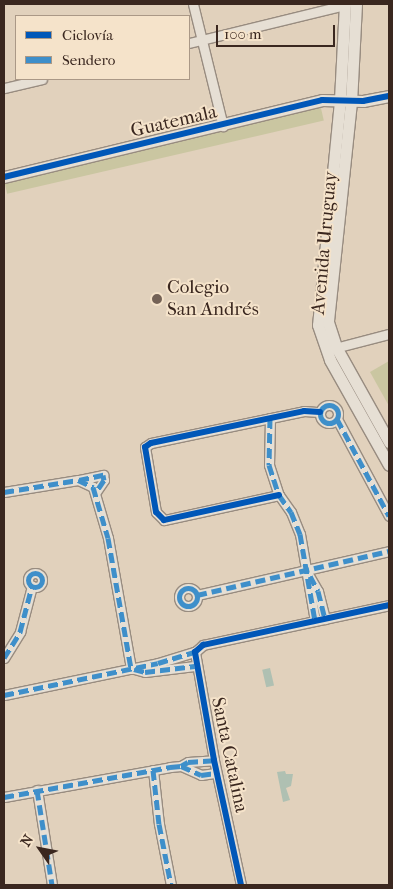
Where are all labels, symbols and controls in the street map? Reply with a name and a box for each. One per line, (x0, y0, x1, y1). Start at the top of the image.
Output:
legend (15, 15, 190, 80)
scale bar (218, 15, 337, 47)
text: 100 m (224, 25, 262, 43)
text: Ciclovía (62, 26, 113, 44)
text: Sendero (62, 51, 115, 69)
street label: Guatemala (129, 101, 219, 143)
street label: Avenida Uruguay (307, 170, 343, 316)
place label: Colegio San Andrés (167, 277, 259, 321)
marker: Colegio San Andrés (151, 293, 163, 305)
street label: Santa Catalina (206, 695, 252, 815)
north arrow (15, 824, 65, 874)
text: N (17, 831, 37, 850)

